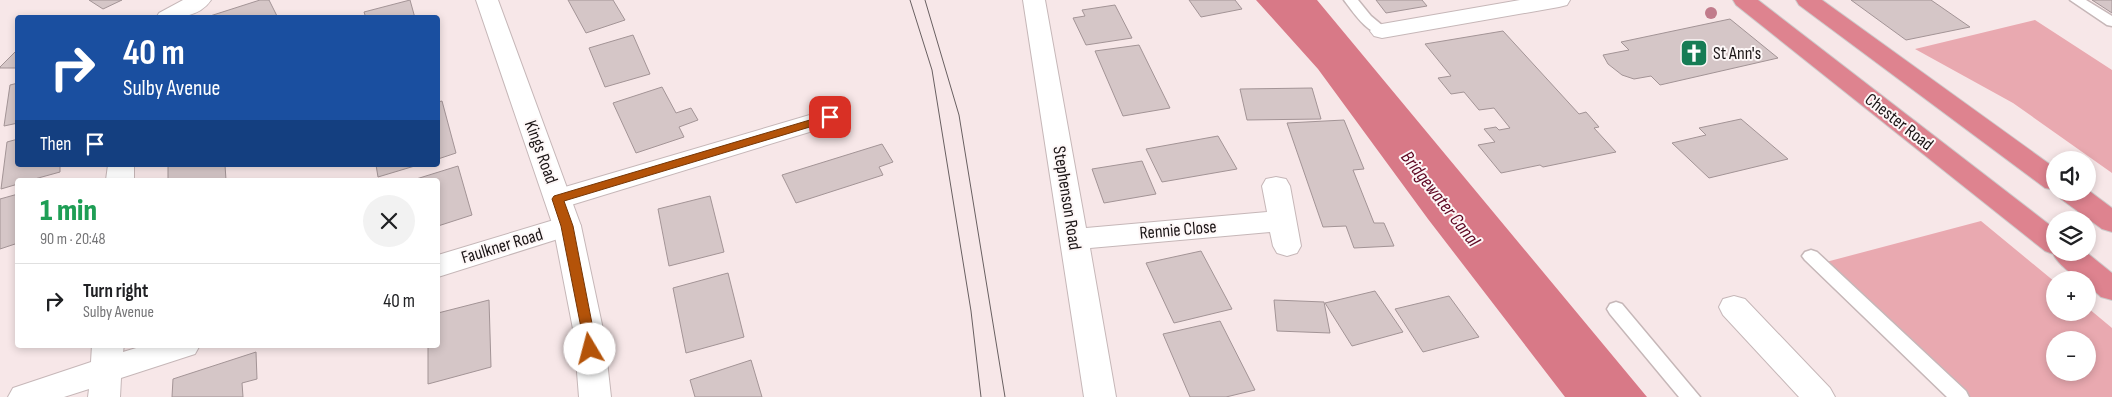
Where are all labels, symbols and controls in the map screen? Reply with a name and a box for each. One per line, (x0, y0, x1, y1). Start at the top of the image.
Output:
text: 40 m (123, 32, 185, 75)
icon: right (40, 35, 105, 100)
church icon: St Ann's (1679, 38, 1709, 68)
place label: St Ann's (1713, 43, 1761, 64)
text: Sulby Avenue (123, 75, 220, 102)
street label: Chester Road (1861, 89, 1937, 155)
pin (809, 96, 851, 138)
icon: arrive (816, 103, 844, 131)
street label: Kings Road (520, 118, 562, 186)
icon: arrive (81, 130, 109, 158)
text: Then (40, 133, 71, 156)
street label: Stephenson Road (1048, 145, 1086, 251)
water label: Bridgewater Canal (1396, 147, 1485, 252)
map controls (2046, 151, 2096, 381)
button: sound (2046, 151, 2096, 201)
text: 1 min (40, 193, 97, 229)
button: close (363, 195, 415, 247)
button: layers (2046, 211, 2096, 261)
street label: Rennie Close (1139, 216, 1217, 244)
street label: Faulkner Road (459, 224, 545, 268)
text: 90 m · 20:48 (40, 230, 106, 249)
button: + (2046, 271, 2096, 321)
text: Turn right (83, 280, 148, 303)
icon: right (40, 287, 68, 315)
text: 40 m (383, 290, 415, 313)
text: Sulby Avenue (83, 303, 154, 322)
position arrow (563, 322, 615, 374)
button: − (2046, 331, 2096, 381)

